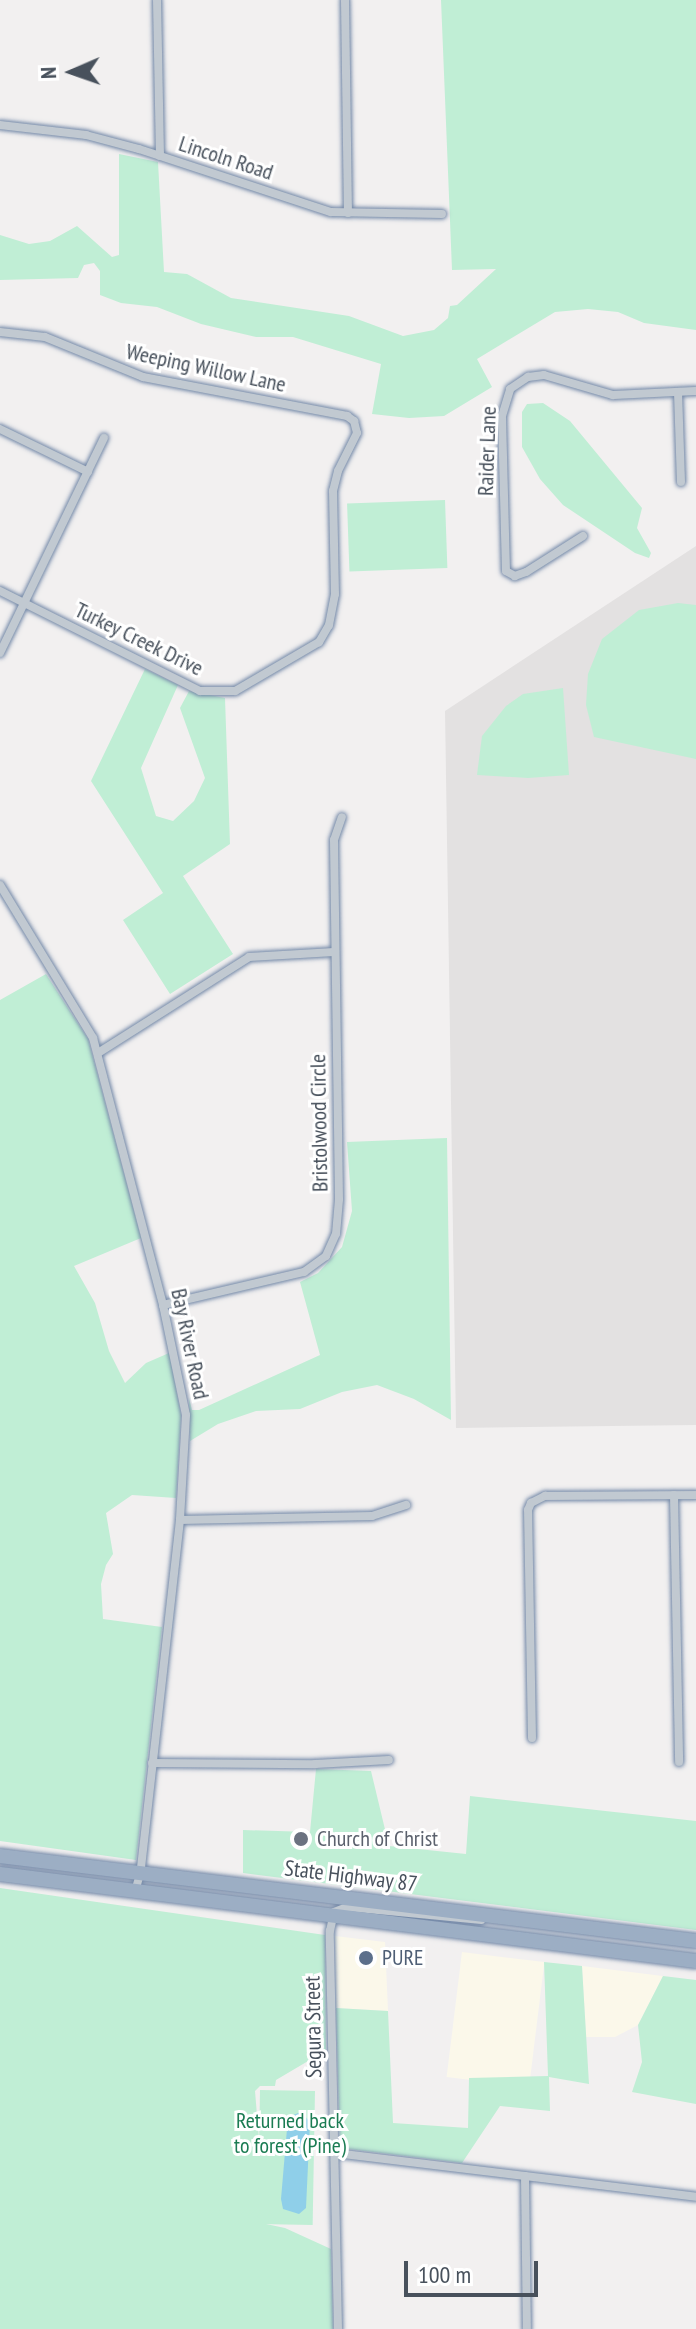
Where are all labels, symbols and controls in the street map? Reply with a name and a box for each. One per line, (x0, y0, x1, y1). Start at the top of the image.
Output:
north arrow (32, 32, 112, 112)
text: N (34, 66, 62, 79)
street label: Lincoln Road (176, 130, 276, 186)
street label: Weeping Willow Lane (123, 338, 289, 398)
street label: Raider Lane (472, 406, 502, 496)
street label: Turkey Creek Drive (70, 596, 208, 682)
street label: Bristolwood Circle (305, 1054, 333, 1192)
street label: Bay River Road (165, 1286, 215, 1402)
place label: Church of Christ (317, 1826, 438, 1852)
marker: Church of Christ (292, 1830, 310, 1848)
street label: State Highway 87 (283, 1855, 419, 1897)
place label: PURE (382, 1945, 423, 1971)
marker: PURE (357, 1949, 375, 1967)
street label: Segura Street (299, 1976, 327, 2078)
park label: Returned back to forest (Pine) (234, 2107, 346, 2158)
scale bar (408, 2245, 542, 2295)
text: 100 m (418, 2259, 471, 2290)

